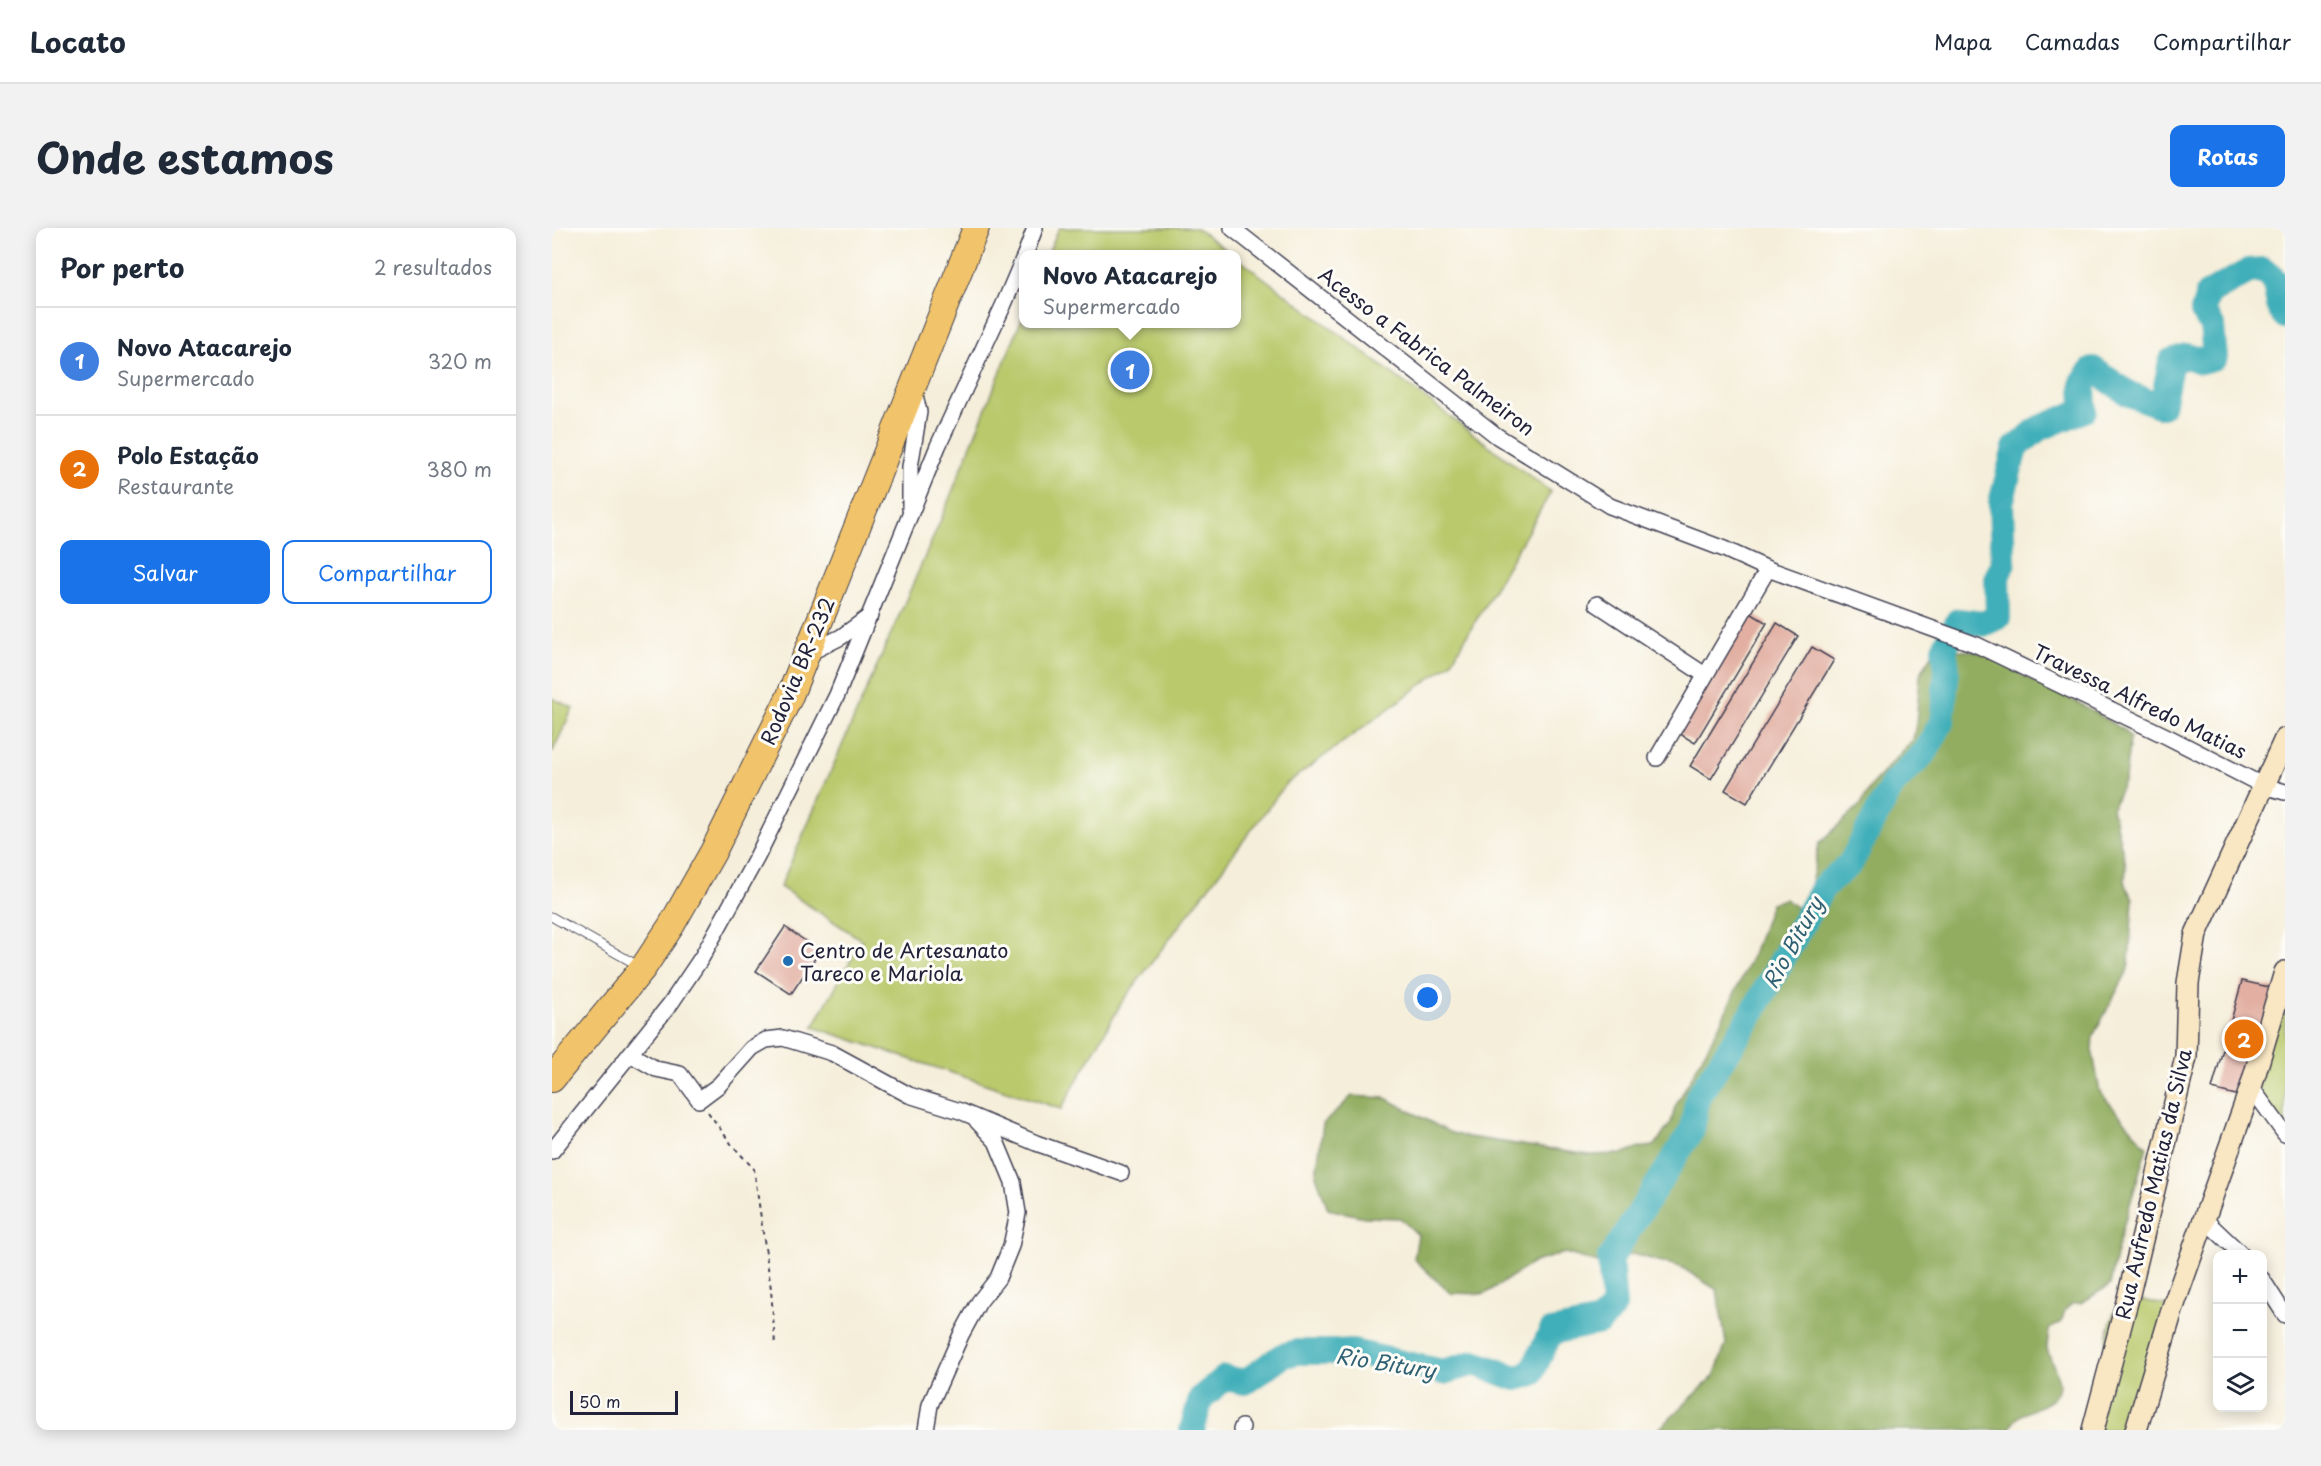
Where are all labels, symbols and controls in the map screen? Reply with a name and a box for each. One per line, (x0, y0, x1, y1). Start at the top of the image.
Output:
text: Locato (30, 20, 126, 63)
text: Mapa (1934, 25, 1992, 57)
text: Camadas (2025, 25, 2120, 57)
text: Compartilhar (2153, 25, 2291, 57)
text: Onde estamos (36, 125, 334, 188)
button: Rotas (2170, 125, 2285, 187)
text: Por perto (60, 248, 184, 287)
popup (1019, 250, 1241, 328)
text: 2 resultados (374, 252, 492, 282)
text: Novo Atacarejo (1043, 258, 1217, 291)
street label: Acesso a Fabrica Palmeiron (1312, 260, 1542, 442)
text: Supermercado (1043, 291, 1180, 321)
text: Novo Atacarejo (117, 330, 292, 363)
text: 1 (75, 346, 84, 376)
text: 320 m (428, 346, 492, 376)
pin: 1 (1110, 348, 1150, 392)
text: Supermercado (117, 363, 255, 393)
text: Polo Estação (117, 438, 259, 471)
text: 2 (72, 454, 87, 484)
text: 380 m (426, 454, 492, 484)
text: Restaurante (117, 471, 234, 501)
button: Salvar (60, 540, 270, 604)
button: Compartilhar (282, 540, 492, 604)
street label: Rodovia BR-232 (752, 592, 842, 750)
street label: Travessa Alfredo Matias (2028, 636, 2252, 766)
water label: Rio Bitury (1754, 889, 1831, 994)
place label: Centro de Artesanato Tareco e Mariola (800, 935, 1008, 988)
marker: Centro de Artesanato Tareco e Mariola (781, 954, 795, 968)
your location (1413, 983, 1442, 1012)
pin: 2 (2224, 1016, 2264, 1062)
street label: Rua Aufredo Matias da Silva (2107, 1045, 2199, 1322)
map controls (2213, 1250, 2267, 1412)
button: + (2213, 1250, 2267, 1304)
button: − (2213, 1304, 2267, 1358)
water label: Rio Bitury (1334, 1338, 1440, 1386)
button: layers (2213, 1358, 2267, 1412)
scale bar (570, 1388, 678, 1416)
text: 50 m (579, 1389, 620, 1413)

